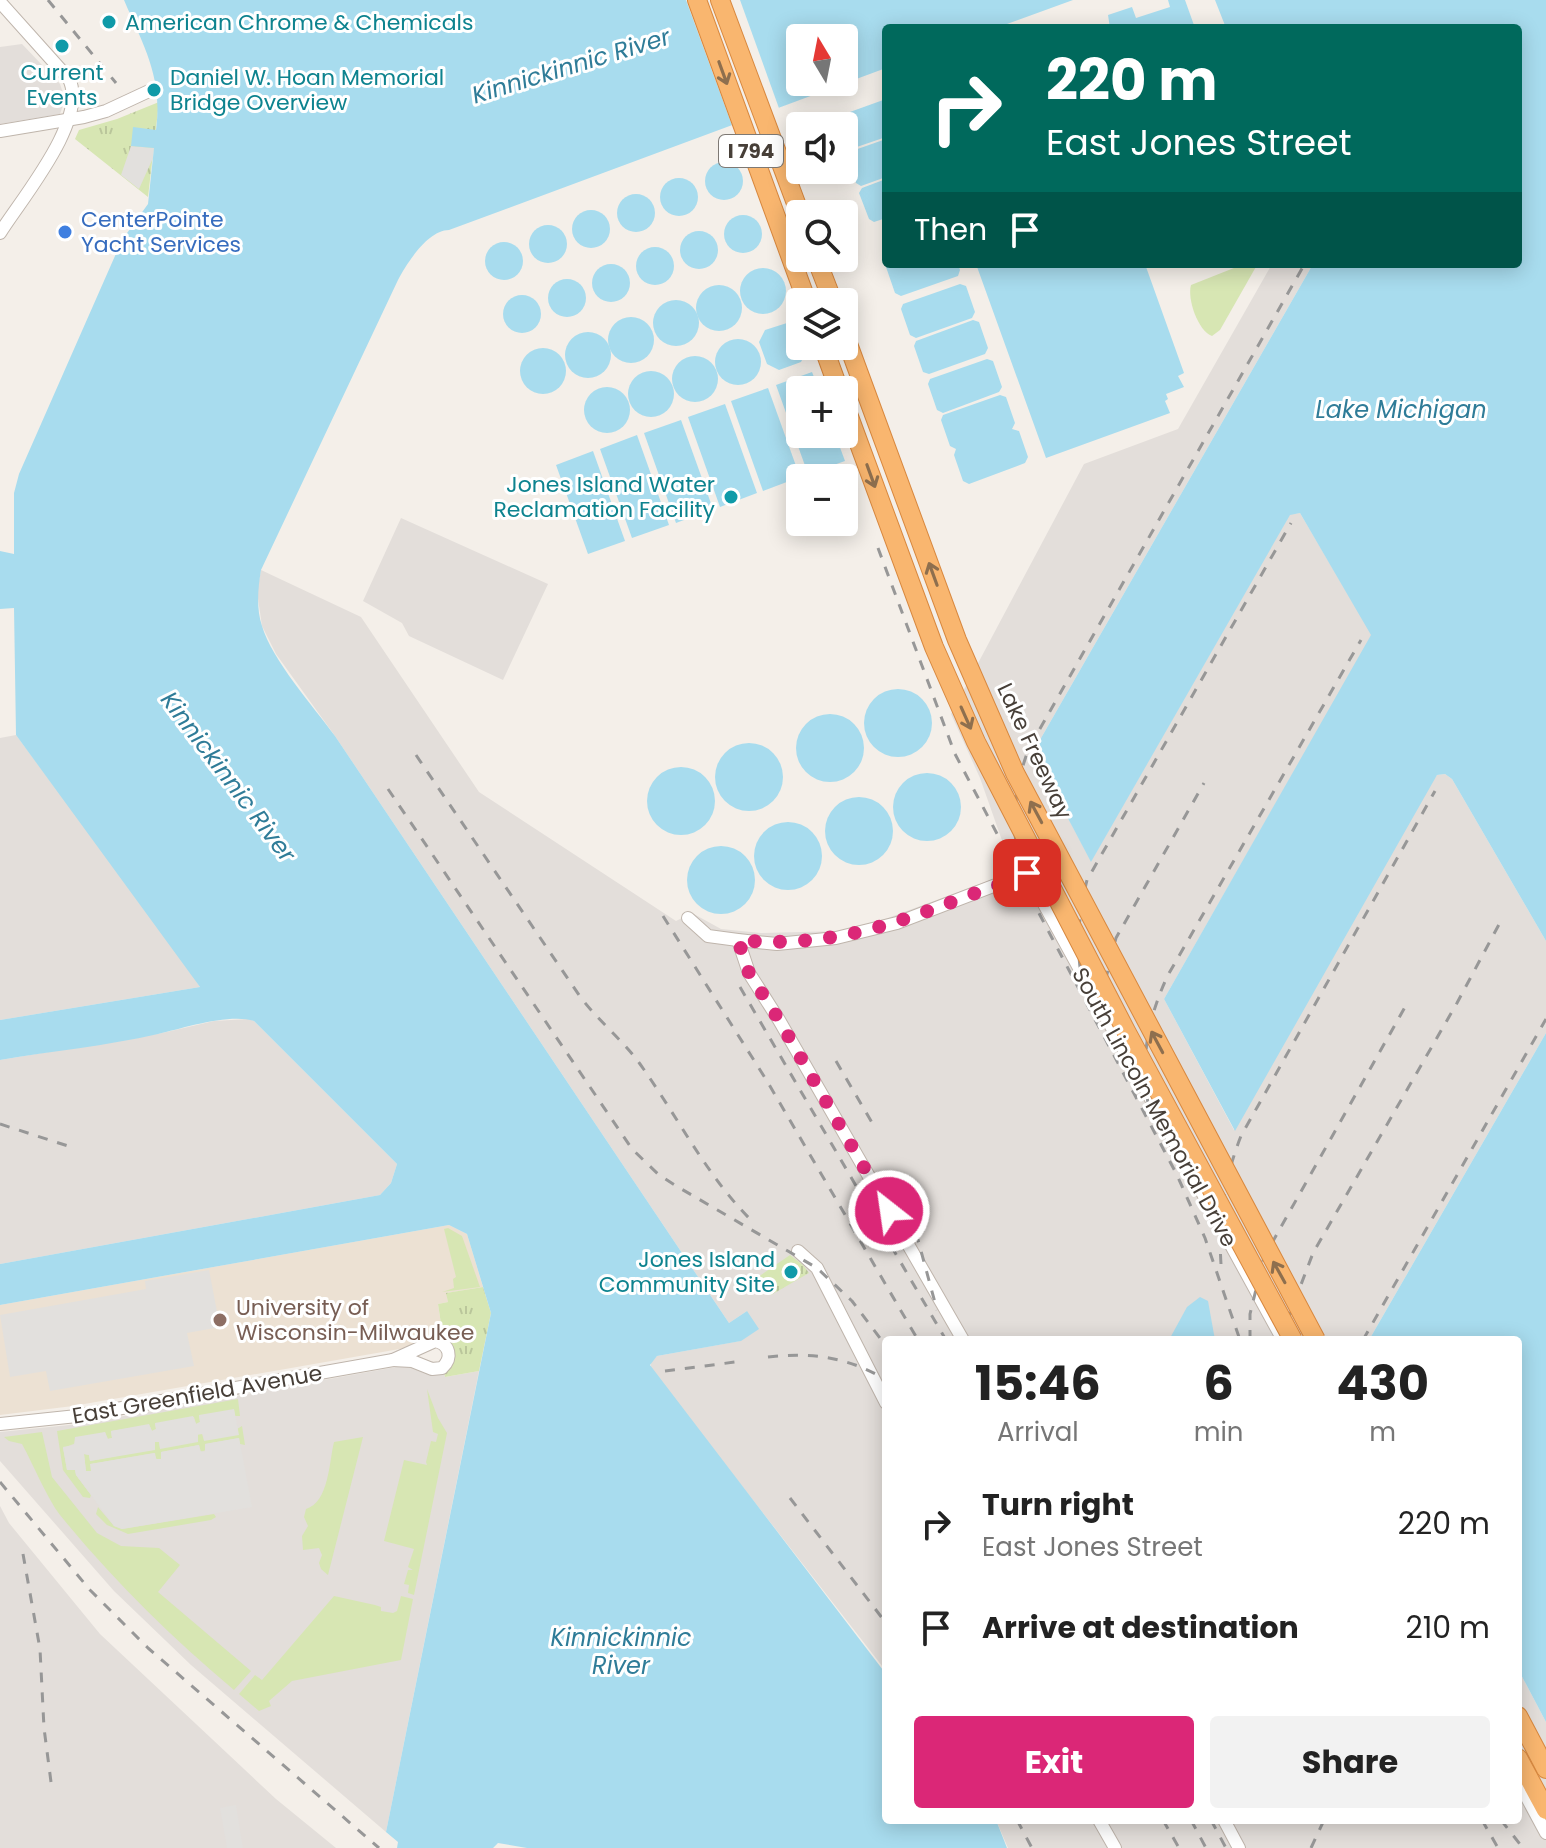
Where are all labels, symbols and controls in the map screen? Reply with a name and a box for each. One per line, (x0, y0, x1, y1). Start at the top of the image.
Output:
place label: American Chrome & Chemicals (125, 7, 473, 38)
marker: American Chrome & Chemicals (100, 13, 118, 31)
water label: Kinnickinnic River (468, 19, 675, 111)
north arrow (786, 24, 858, 96)
map controls (786, 24, 858, 536)
marker: Current Events (53, 37, 71, 55)
text: 220 m (1046, 41, 1218, 120)
icon: right (914, 56, 1018, 160)
place label: Current Events (20, 57, 104, 113)
one-way arrow (717, 61, 731, 85)
place label: Daniel W. Hoan Memorial Bridge Overview (170, 62, 444, 118)
marker: Daniel W. Hoan Memorial Bridge Overview (145, 81, 163, 99)
button: sound (786, 112, 858, 184)
text: East Jones Street (1046, 117, 1352, 168)
road number: I 794 (719, 135, 783, 167)
button: search (786, 200, 858, 272)
place label: CenterPointe Yacht Services (81, 204, 241, 260)
text: Then (914, 208, 987, 251)
icon: arrive (1003, 208, 1047, 252)
marker: CenterPointe Yacht Services (56, 223, 74, 241)
button: layers (786, 288, 858, 360)
button: + (786, 376, 858, 448)
water label: Lake Michigan (1315, 393, 1487, 426)
one-way arrow (865, 463, 879, 488)
button: − (786, 464, 858, 536)
place label: Jones Island Water Reclamation Facility (493, 469, 716, 525)
marker: Jones Island Water Reclamation Facility (722, 488, 740, 506)
one-way arrow (924, 561, 939, 586)
street label: Lake Freeway (989, 678, 1080, 825)
water label: Kinnickinnic River (153, 685, 304, 870)
one-way arrow (959, 705, 974, 730)
one-way arrow (1027, 801, 1043, 824)
pin (993, 839, 1061, 907)
icon: arrive (1005, 851, 1049, 895)
street label: South Lincoln Memorial Drive (1065, 962, 1244, 1253)
one-way arrow (1149, 1030, 1165, 1054)
position arrow (847, 1169, 931, 1253)
place label: Jones Island Community Site (599, 1244, 775, 1300)
one-way arrow (1271, 1260, 1286, 1284)
marker: Jones Island Community Site (782, 1263, 800, 1281)
place label: University of Wisconsin-Milwaukee (236, 1292, 474, 1348)
marker: University of Wisconsin-Milwaukee (211, 1311, 229, 1329)
text: 15:46 (975, 1350, 1101, 1417)
text: 6 (1203, 1350, 1234, 1417)
text: 430 (1336, 1350, 1429, 1417)
street label: East Greenfield Avenue (70, 1357, 324, 1432)
text: Arrival (997, 1414, 1079, 1450)
text: min (1194, 1414, 1243, 1450)
text: m (1369, 1414, 1396, 1450)
text: Turn right (982, 1483, 1134, 1526)
icon: right (914, 1502, 958, 1546)
text: 220 m (1398, 1502, 1490, 1545)
text: East Jones Street (982, 1529, 1203, 1565)
icon: arrive (914, 1606, 958, 1650)
text: Arrive at destination (982, 1606, 1299, 1649)
text: 210 m (1405, 1606, 1490, 1649)
water label: Kinnickinnic River (551, 1621, 691, 1682)
button: Exit (914, 1716, 1194, 1808)
button: Share (1210, 1716, 1490, 1808)

